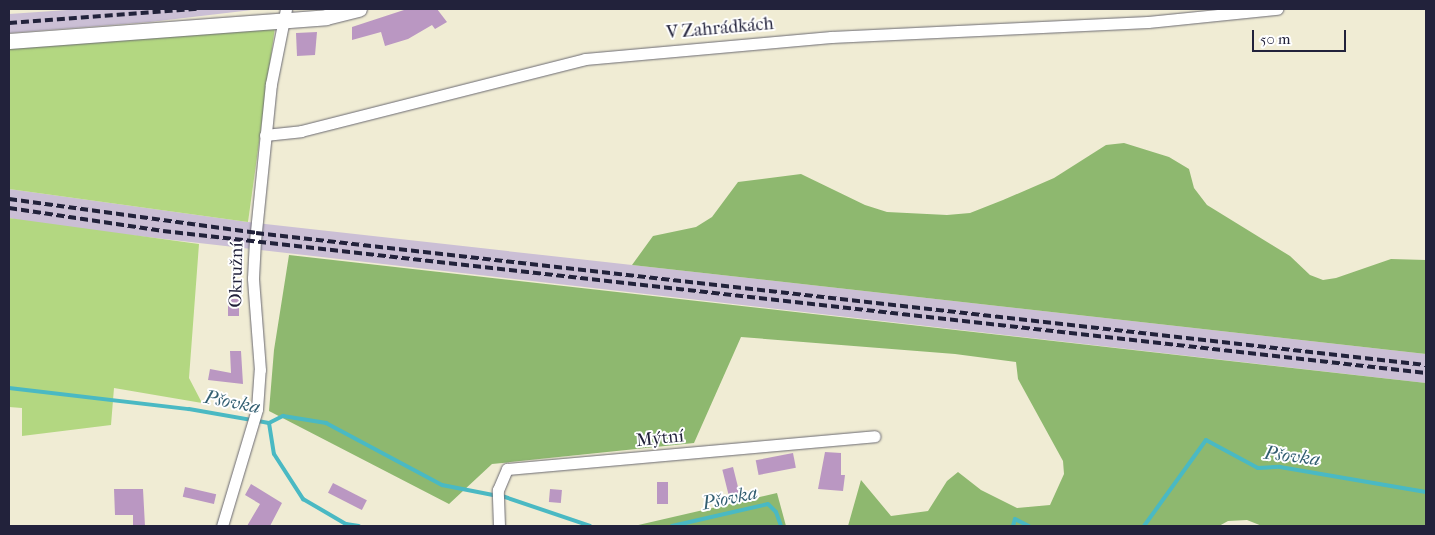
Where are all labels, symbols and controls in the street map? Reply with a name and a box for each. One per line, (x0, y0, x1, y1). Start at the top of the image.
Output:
street label: V Zahrádkách (666, 14, 774, 44)
scale bar (1255, 20, 1349, 52)
text: 50 m (1260, 30, 1290, 48)
street label: Okružní (226, 242, 248, 308)
water label: Pšovka (202, 386, 262, 420)
street label: Mýtní (635, 426, 685, 452)
water label: Pšovka (1263, 442, 1321, 472)
water label: Pšovka (700, 482, 760, 516)

